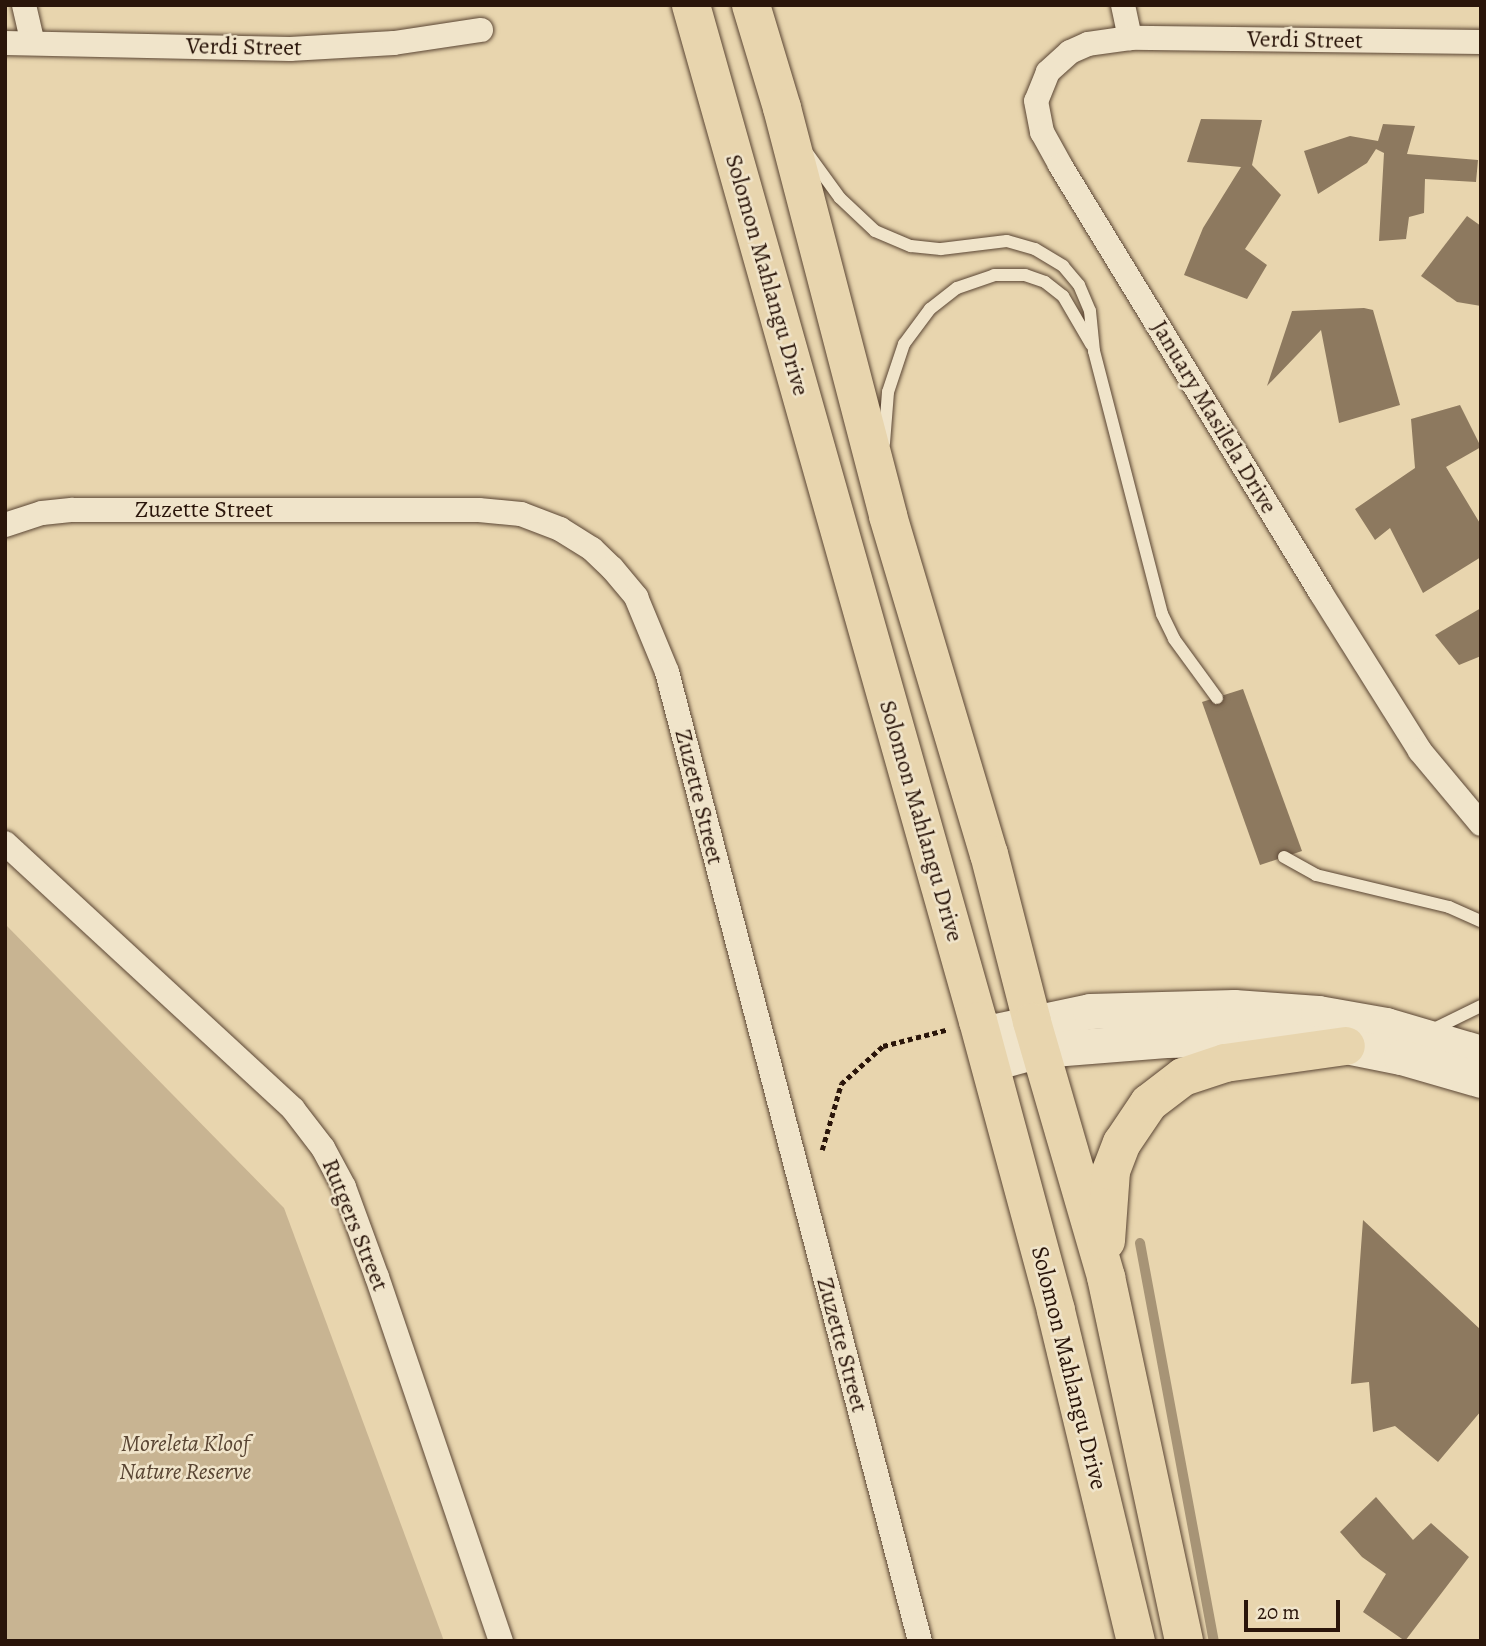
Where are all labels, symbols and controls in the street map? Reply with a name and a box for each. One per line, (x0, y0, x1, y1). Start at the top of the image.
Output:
street label: Verdi Street (1247, 25, 1363, 55)
street label: Verdi Street (186, 32, 302, 62)
street label: Solomon Mahlangu Drive (719, 151, 815, 399)
street label: January Masilela Drive (1145, 315, 1283, 519)
street label: Zuzette Street (135, 496, 273, 524)
street label: Solomon Mahlangu Drive (873, 697, 969, 945)
street label: Zuzette Street (668, 726, 730, 868)
street label: Rutgers Street (315, 1155, 395, 1295)
street label: Solomon Mahlangu Drive (1025, 1243, 1113, 1493)
street label: Zuzette Street (810, 1274, 874, 1416)
park label: Moreleta Kloof Nature Reserve (119, 1430, 251, 1486)
scale bar (1248, 1586, 1344, 1630)
text: 20 m (1257, 1598, 1300, 1626)

